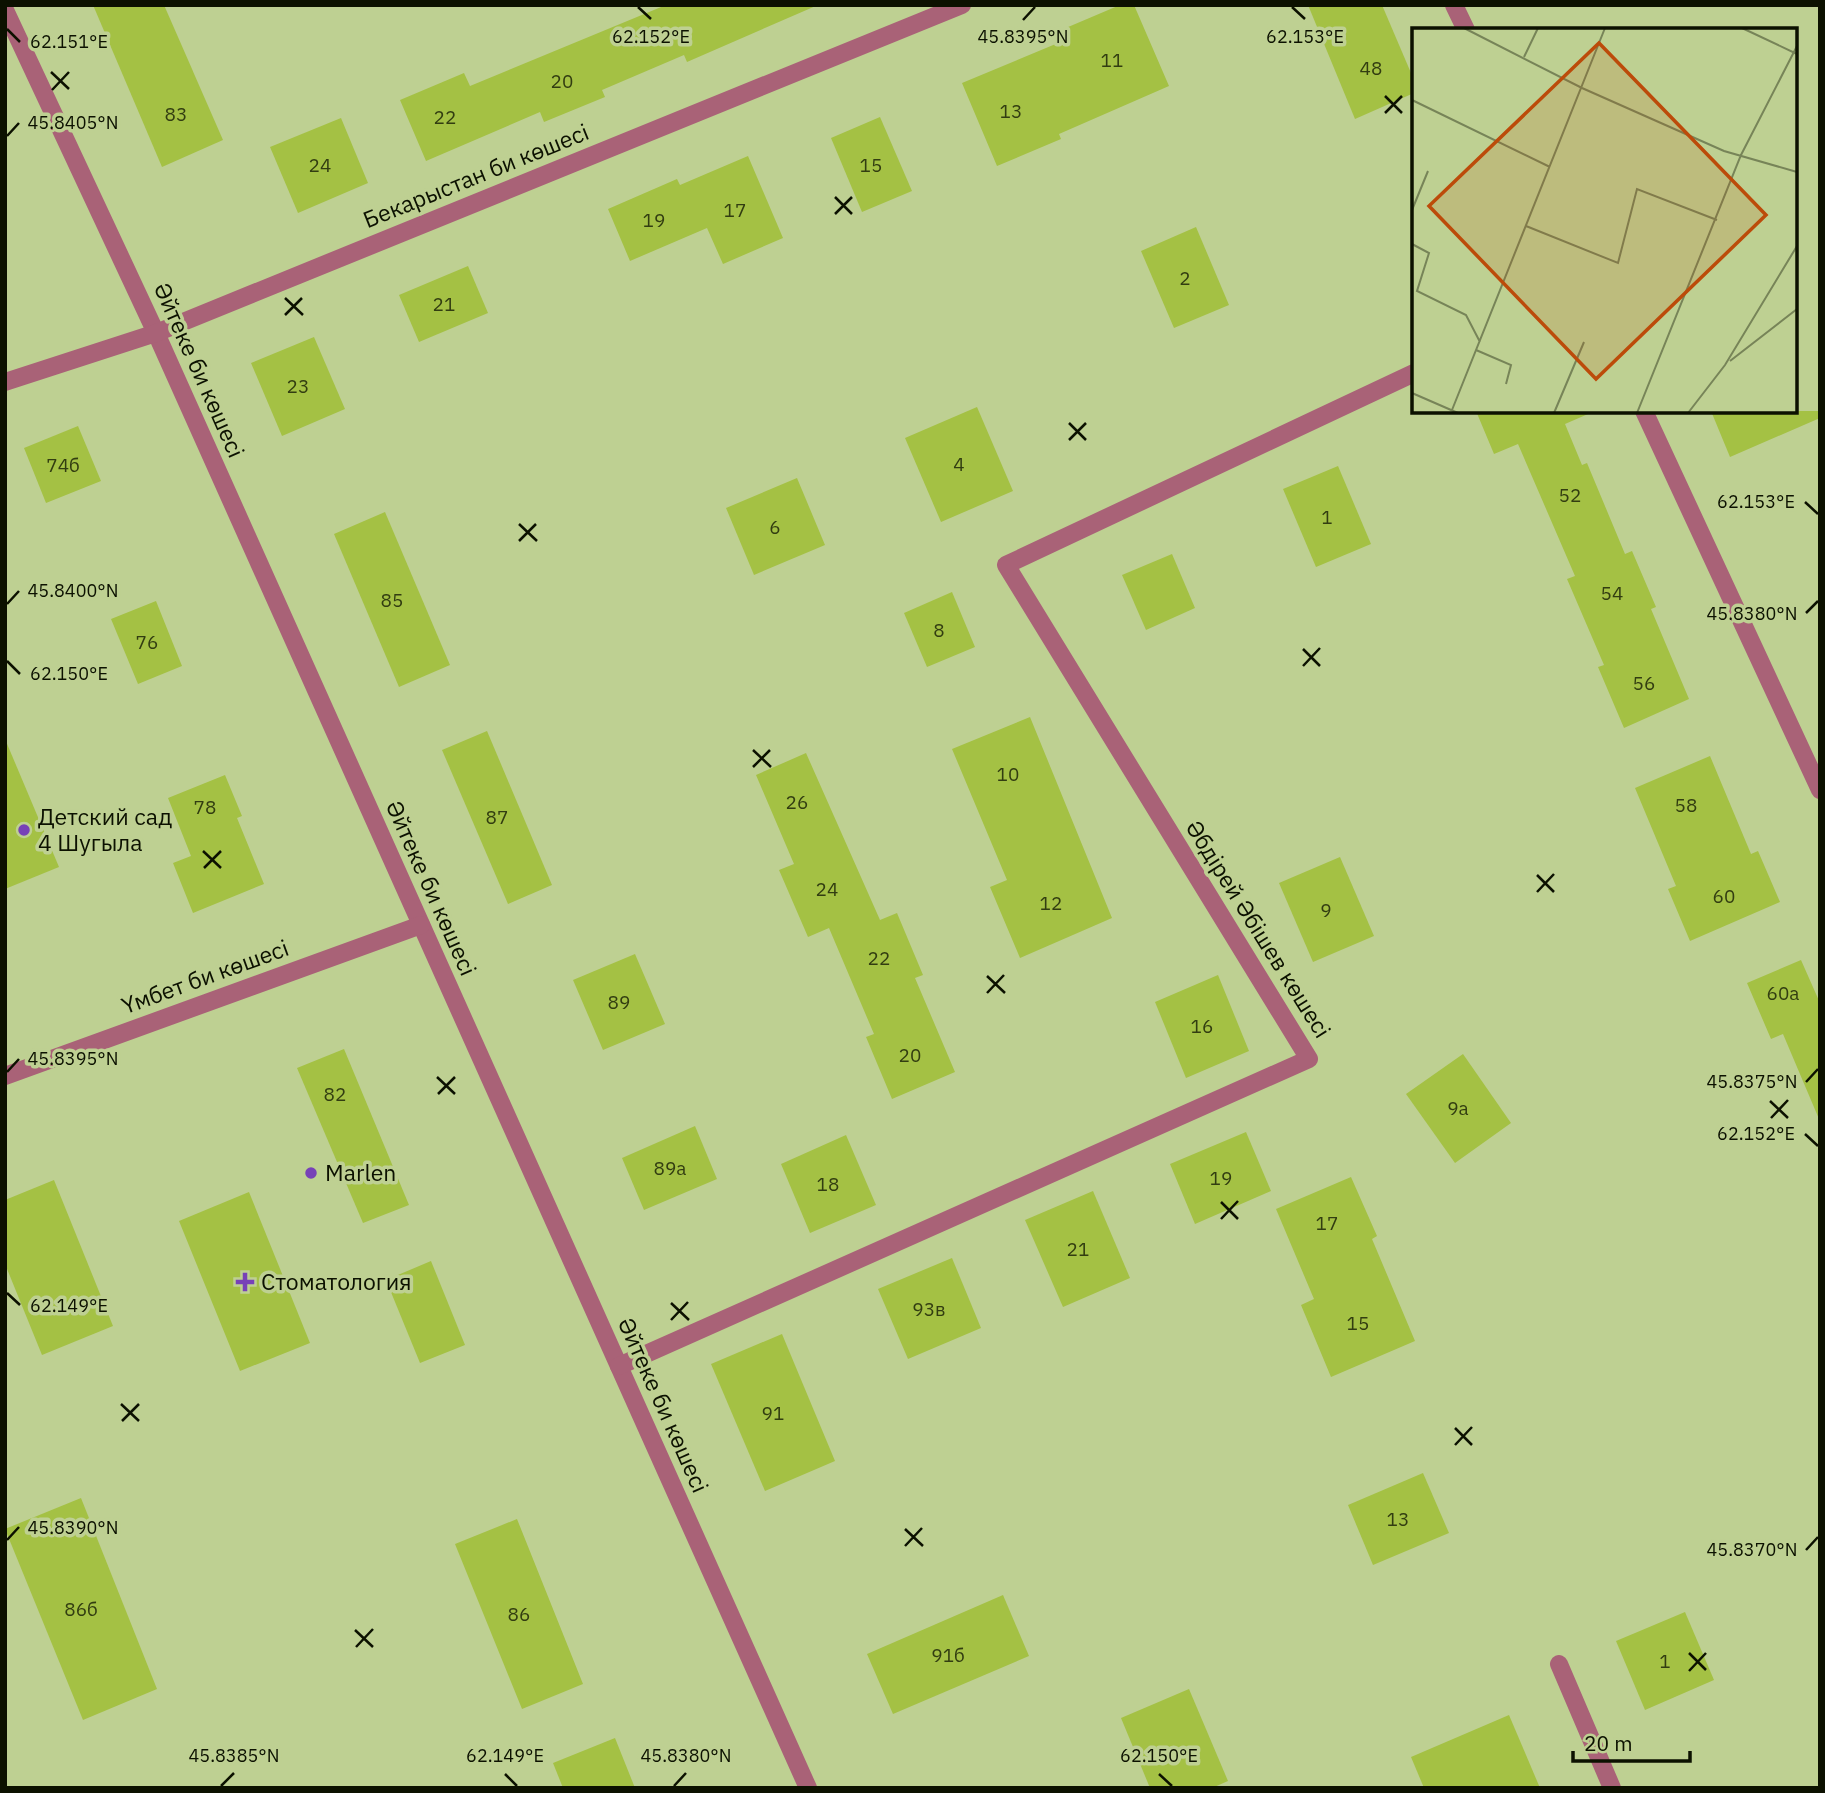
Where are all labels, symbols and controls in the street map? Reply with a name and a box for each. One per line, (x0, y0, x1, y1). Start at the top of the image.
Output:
text: 62.152°E (612, 25, 690, 48)
text: 45.8395°N (978, 25, 1068, 48)
text: 62.153°E (1266, 25, 1344, 48)
inset map (1412, 28, 1797, 413)
text: 62.151°E (30, 30, 108, 53)
house number: 11 (1101, 48, 1123, 72)
house number: 48 (1360, 56, 1382, 80)
house number: 20 (551, 69, 573, 93)
house number: 13 (1000, 99, 1022, 123)
house number: 83 (165, 102, 187, 126)
house number: 22 (434, 105, 456, 129)
text: 45.8405°N (28, 111, 118, 134)
street label: Бекарыстан би көшесі (358, 116, 593, 234)
house number: 24 (309, 153, 331, 177)
house number: 15 (860, 153, 882, 177)
house number: 17 (724, 198, 746, 222)
house number: 19 (643, 208, 665, 232)
house number: 2 (1179, 266, 1191, 290)
street label: Әйтеке би көшесі (148, 277, 252, 462)
house number: 21 (433, 292, 455, 316)
house number: 23 (287, 374, 309, 398)
house number: 4 (953, 452, 965, 476)
house number: 74б (46, 453, 80, 477)
house number: 52 (1559, 483, 1581, 507)
text: 62.153°E (1717, 490, 1795, 513)
house number: 1 (1321, 505, 1333, 529)
house number: 6 (769, 515, 781, 539)
text: 45.8400°N (28, 579, 118, 602)
house number: 54 (1601, 581, 1623, 605)
house number: 85 (381, 588, 403, 612)
text: 45.8380°N (1707, 602, 1797, 625)
house number: 8 (933, 618, 945, 642)
house number: 76 (136, 630, 158, 654)
text: 62.150°E (30, 662, 108, 685)
house number: 56 (1633, 671, 1655, 695)
house number: 10 (997, 762, 1019, 786)
house number: 26 (786, 790, 808, 814)
house number: 58 (1675, 793, 1697, 817)
house number: 78 (194, 795, 216, 819)
street label: Әйтеке би көшесі (380, 795, 484, 980)
place label: Детский сад 4 Шугыла (38, 801, 173, 857)
house number: 87 (486, 805, 508, 829)
street label: Әбдірей Әбішев көшесі (1180, 814, 1338, 1043)
marker: Детский сад 4 Шугыла (16, 822, 32, 838)
house number: 24 (816, 877, 838, 901)
house number: 60 (1713, 884, 1735, 908)
house number: 12 (1040, 891, 1062, 915)
house number: 9 (1320, 898, 1332, 922)
street label: Үмбет би көшесі (117, 932, 292, 1020)
house number: 22 (868, 946, 890, 970)
house number: 60а (1767, 981, 1799, 1005)
house number: 89 (608, 990, 630, 1014)
house number: 16 (1191, 1014, 1213, 1038)
house number: 20 (899, 1043, 921, 1067)
text: 45.8395°N (28, 1047, 118, 1070)
text: 45.8375°N (1707, 1070, 1797, 1093)
house number: 82 (324, 1082, 346, 1106)
house number: 9а (1447, 1096, 1469, 1120)
text: 62.152°E (1717, 1122, 1795, 1145)
house number: 89а (654, 1156, 686, 1180)
place label: Marlen (325, 1157, 396, 1187)
marker: Marlen (303, 1165, 319, 1181)
house number: 19 (1210, 1166, 1232, 1190)
house number: 18 (817, 1172, 839, 1196)
house number: 17 (1316, 1211, 1338, 1235)
house number: 21 (1067, 1237, 1089, 1261)
place label: Стоматология (261, 1266, 412, 1296)
marker: Стоматология (235, 1272, 255, 1292)
text: 62.149°E (30, 1294, 108, 1317)
house number: 93в (912, 1297, 946, 1321)
house number: 15 (1347, 1311, 1369, 1335)
street label: Әйтеке би көшесі (612, 1312, 716, 1497)
house number: 91 (762, 1401, 784, 1425)
house number: 13 (1387, 1507, 1409, 1531)
text: 45.8390°N (28, 1516, 118, 1539)
text: 45.8370°N (1707, 1538, 1797, 1561)
house number: 86б (64, 1597, 98, 1621)
house number: 86 (508, 1602, 530, 1626)
house number: 91б (931, 1643, 965, 1667)
house number: 1 (1659, 1649, 1671, 1673)
scale bar (1573, 1720, 1690, 1764)
text: 20 m (1584, 1729, 1633, 1757)
text: 45.8385°N (189, 1744, 279, 1767)
text: 62.149°E (466, 1744, 544, 1767)
text: 45.8380°N (641, 1744, 731, 1767)
text: 62.150°E (1120, 1744, 1198, 1767)

